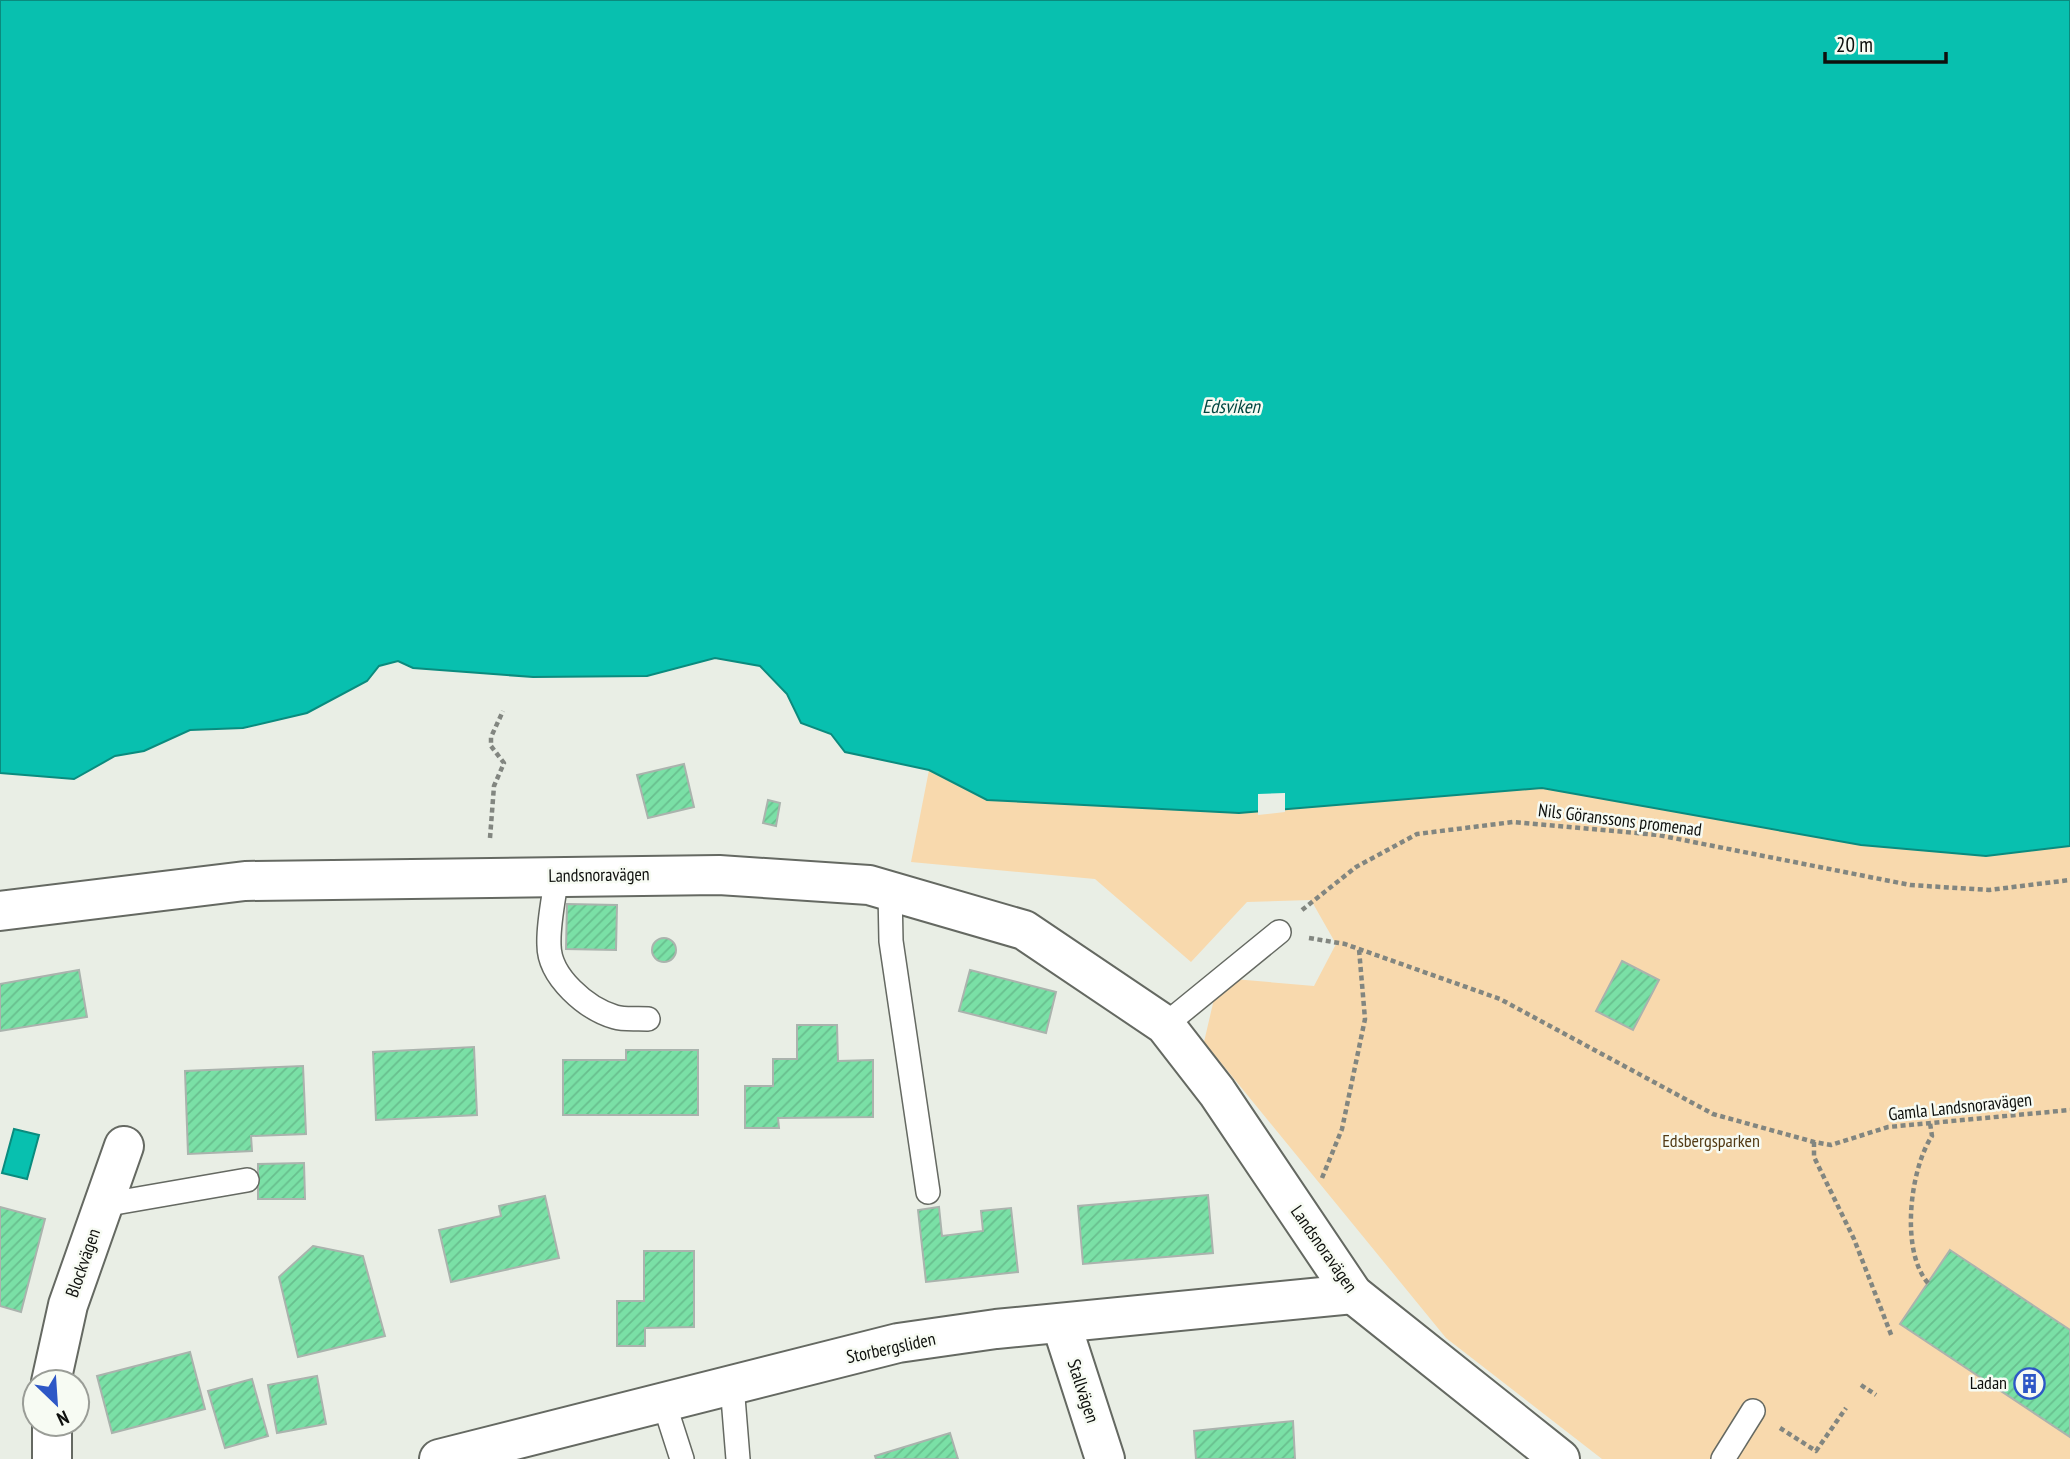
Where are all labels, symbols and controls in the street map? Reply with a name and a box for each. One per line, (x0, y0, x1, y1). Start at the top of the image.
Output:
scale bar (1825, 21, 1946, 65)
text: 20 m (1836, 31, 1873, 58)
water label: Edsviken (1202, 394, 1261, 418)
street label: Nils Göranssons promenad (1537, 798, 1703, 841)
street label: Landsnoravägen (548, 862, 650, 887)
street label: Gamla Landsnoravägen (1887, 1088, 2033, 1125)
park label: Edsbergsparken (1662, 1129, 1760, 1152)
street label: Landsnoravägen (1286, 1201, 1363, 1297)
street label: Blockvägen (60, 1225, 105, 1300)
street label: Storbergsliden (844, 1327, 938, 1368)
street label: Stallvägen (1062, 1356, 1105, 1426)
building icon: Ladan (2013, 1366, 2047, 1400)
north arrow (21, 1368, 91, 1438)
place label: Ladan (1970, 1371, 2007, 1394)
text: N (53, 1405, 73, 1431)

